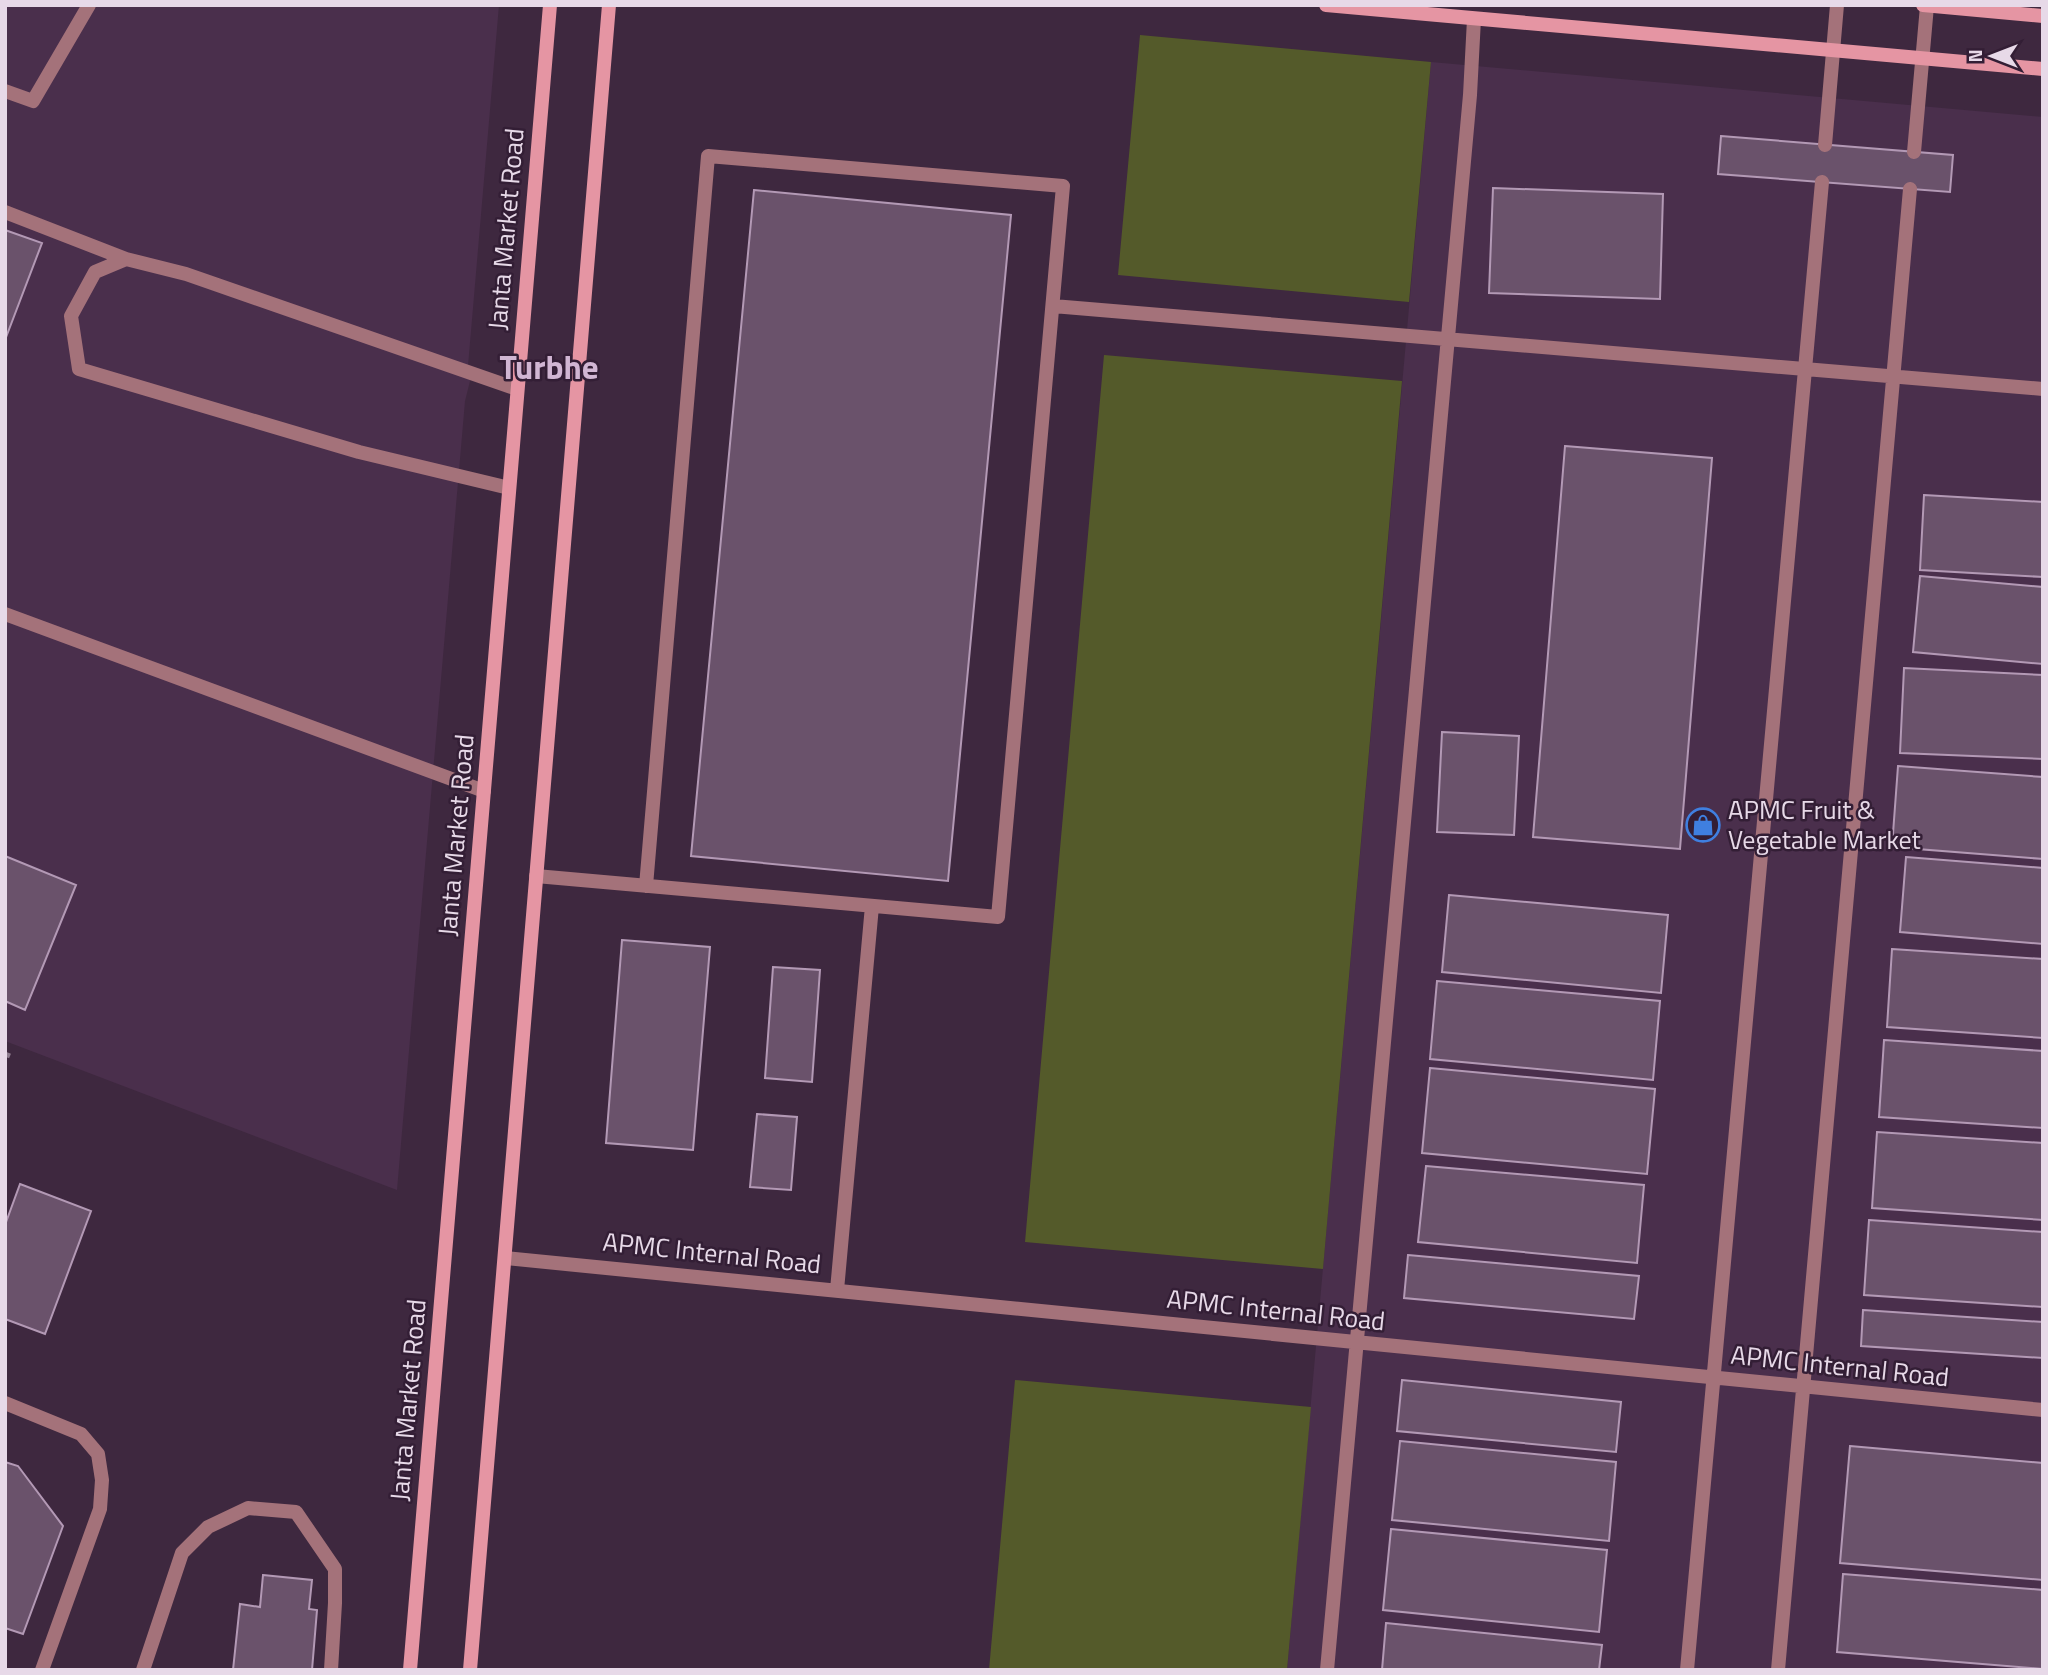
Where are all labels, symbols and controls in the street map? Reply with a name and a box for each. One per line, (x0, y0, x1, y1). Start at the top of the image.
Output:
north arrow (1957, 21, 2027, 91)
text: N (1960, 49, 1989, 63)
street label: Janta Market Road (477, 126, 534, 332)
district label: Turbhe (499, 342, 599, 392)
street label: Janta Market Road (427, 732, 484, 938)
place label: APMC Fruit & Vegetable Market (1728, 790, 1921, 859)
shop icon: APMC Fruit & Vegetable Market (1684, 806, 1722, 844)
street label: APMC Internal Road (601, 1222, 823, 1283)
street label: APMC Internal Road (1165, 1279, 1387, 1340)
street label: Janta Market Road (379, 1297, 436, 1503)
street label: APMC Internal Road (1729, 1335, 1951, 1396)

